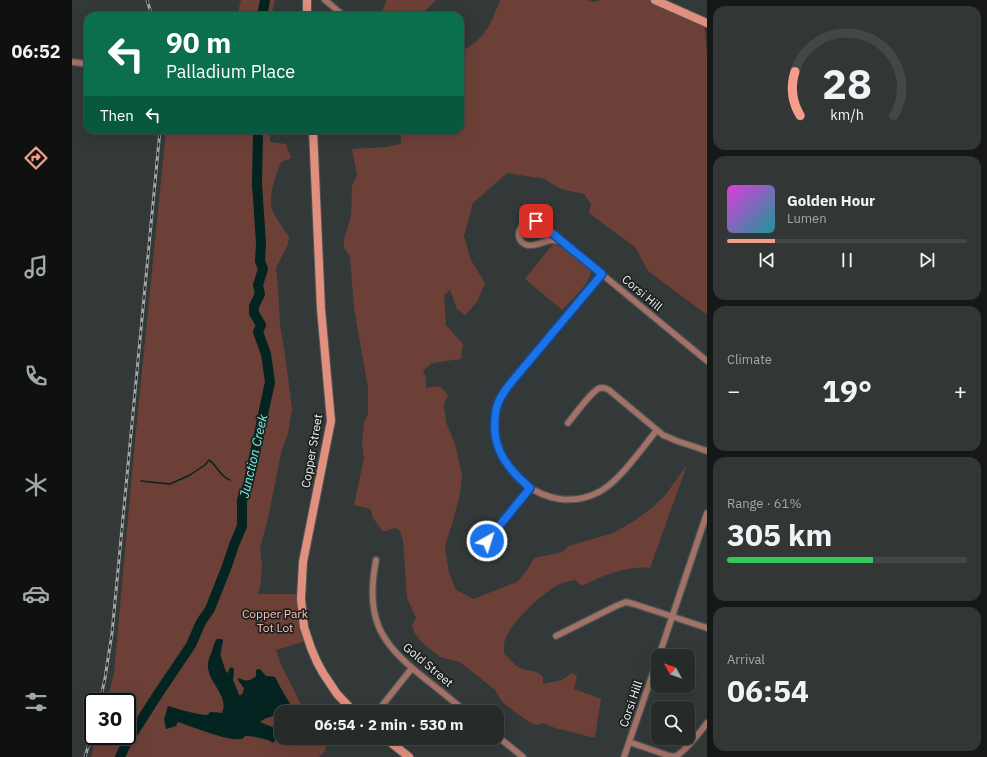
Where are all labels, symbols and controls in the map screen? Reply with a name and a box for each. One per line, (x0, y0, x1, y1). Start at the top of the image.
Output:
text: 90 m (166, 24, 231, 61)
icon: left (100, 28, 152, 80)
text: 06:52 (11, 40, 61, 63)
text: 28 (822, 56, 872, 110)
text: Palladium Place (166, 60, 295, 83)
icon: left (142, 104, 164, 126)
text: km/h (830, 105, 864, 124)
text: Then (100, 106, 134, 125)
icon: directions (22, 144, 50, 172)
text: Golden Hour (787, 191, 875, 210)
pin (519, 204, 553, 238)
icon: arrive (525, 210, 547, 232)
text: Lumen (787, 210, 827, 227)
icon: previous (756, 249, 778, 271)
icon: pause (836, 249, 858, 271)
icon: next (916, 249, 938, 271)
icon: music (22, 253, 50, 281)
street label: Corsi Hill (619, 271, 666, 314)
text: Climate (727, 351, 772, 368)
icon: phone (22, 362, 50, 390)
text: 19° (822, 371, 872, 410)
text: − (727, 376, 740, 405)
text: + (954, 376, 967, 405)
water label: Junction Creek (236, 412, 271, 500)
street label: Copper Street (298, 413, 325, 489)
icon: climate (22, 471, 50, 499)
text: Range · 61% (727, 495, 801, 512)
text: 305 km (727, 515, 832, 554)
position arrow (466, 520, 508, 562)
icon: car (22, 580, 50, 608)
park label: Copper Park Tot Lot (242, 606, 309, 635)
street label: Gold Street (400, 639, 457, 690)
north arrow (651, 649, 695, 693)
map controls (651, 649, 695, 745)
text: Arrival (727, 651, 765, 668)
text: 06:54 (727, 671, 809, 710)
street label: Corsi Hill (616, 679, 645, 729)
icon: filters (22, 688, 50, 716)
speed limit sign: 30 (84, 693, 136, 745)
button: search (651, 701, 695, 745)
text: 06:54 · 2 min · 530 m (315, 715, 463, 734)

